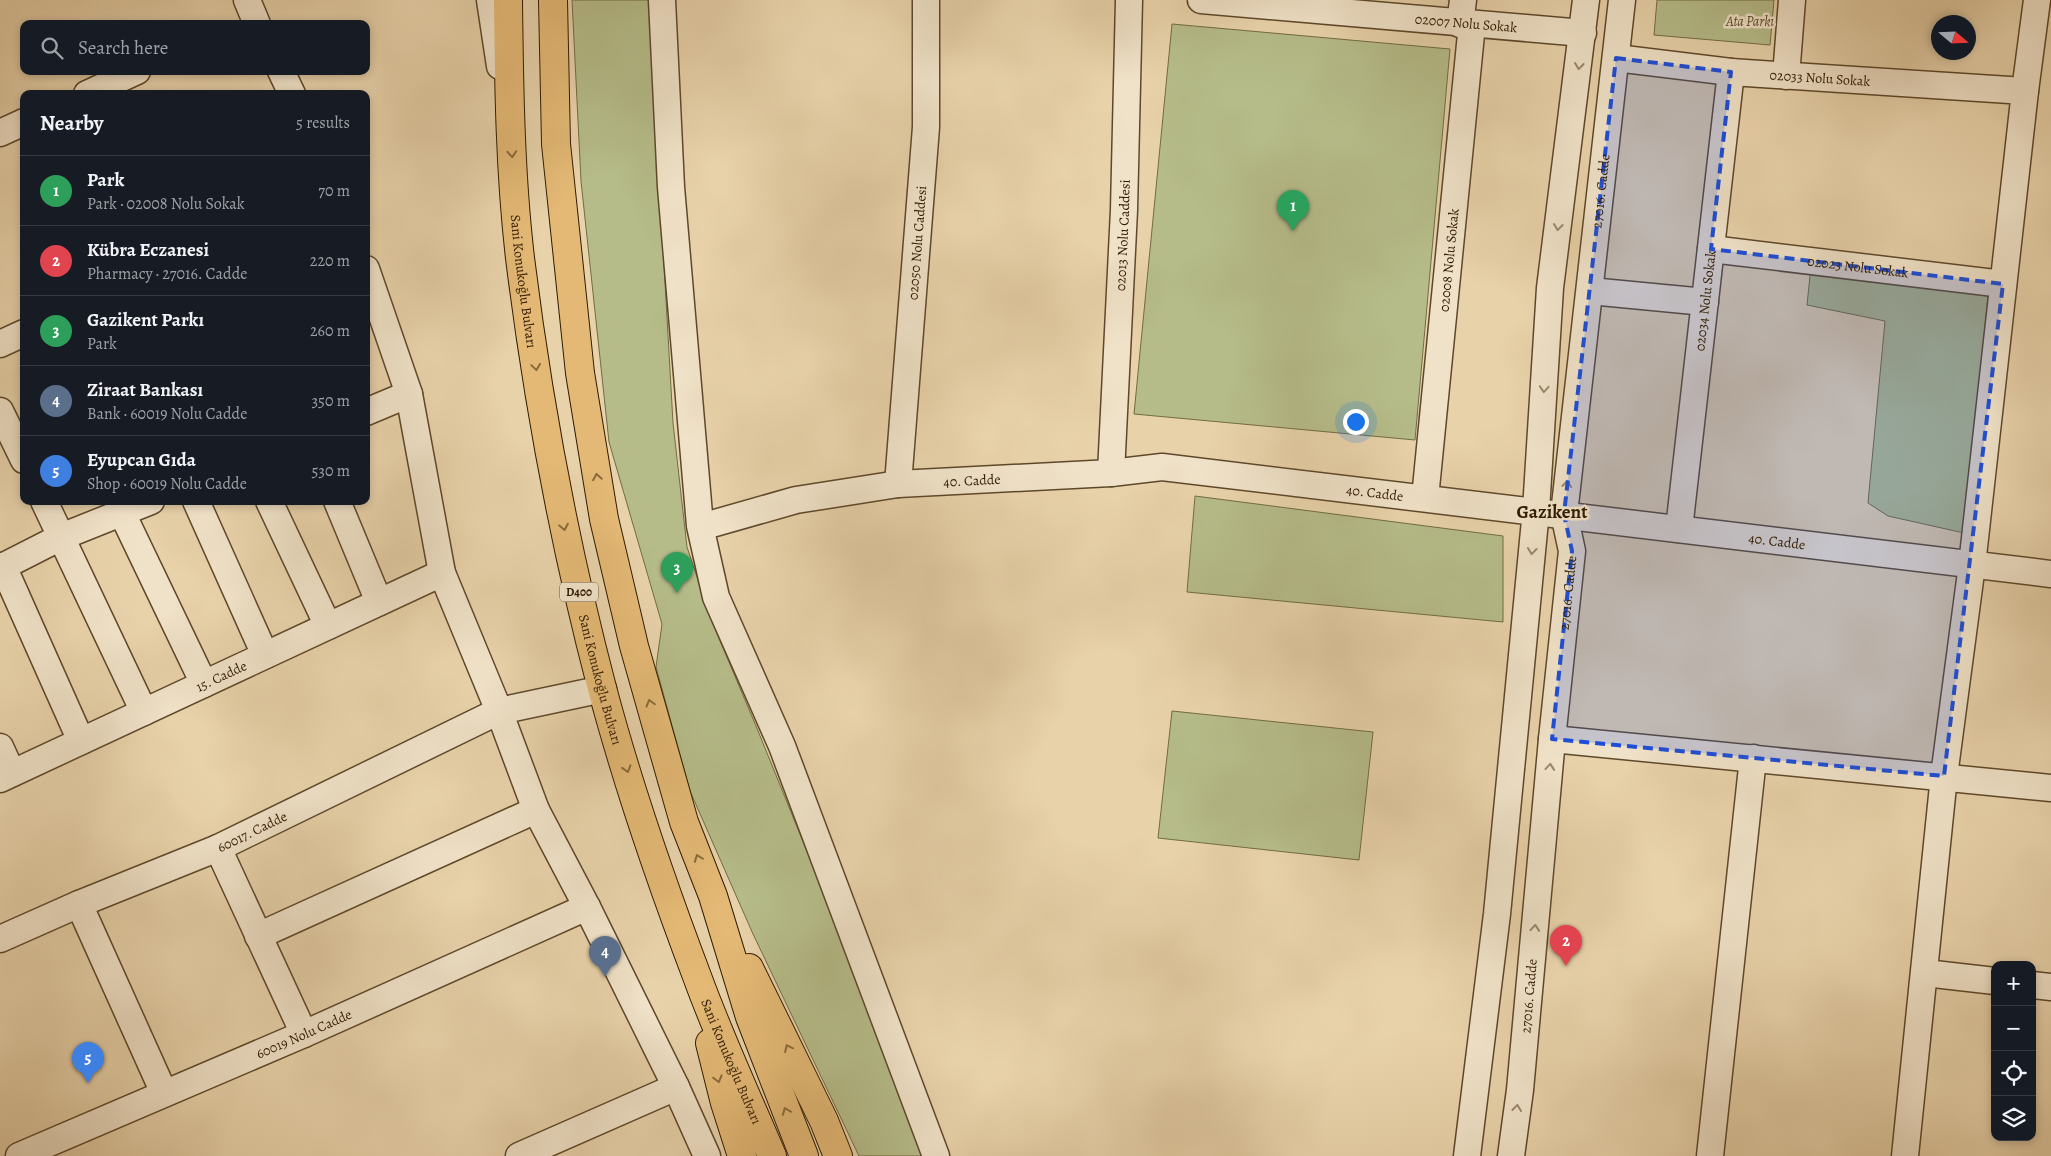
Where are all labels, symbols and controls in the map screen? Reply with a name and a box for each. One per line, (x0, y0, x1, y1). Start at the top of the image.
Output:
street label: 02007 Nolu Sokak (1414, 9, 1518, 37)
park label: Ata Parkı (1725, 12, 1774, 31)
north arrow (1931, 15, 1976, 60)
search box (20, 20, 370, 75)
icon: search (38, 34, 66, 62)
text: Search here (78, 35, 168, 61)
one-way arrow (1574, 62, 1585, 70)
street label: 02033 Nolu Sokak (1769, 65, 1871, 90)
text: Nearby (40, 109, 103, 137)
text: 5 results (296, 112, 350, 134)
one-way arrow (507, 150, 518, 158)
street label: 27016. Cadde (1587, 153, 1614, 229)
text: Park (87, 167, 124, 193)
street label: 02013 Nolu Caddesi (1111, 179, 1134, 292)
text: 1 (53, 180, 59, 202)
text: 70 m (318, 180, 350, 202)
street label: 02050 Nolu Caddesi (903, 185, 931, 301)
pin: 1 (1277, 190, 1309, 231)
text: Park · 02008 Nolu Sokak (87, 193, 245, 215)
street label: 02008 Nolu Sokak (1434, 208, 1463, 313)
street label: Sani Konukoğlu Bulvarı (506, 214, 542, 349)
one-way arrow (1553, 223, 1564, 231)
text: Kübra Eczanesi (87, 237, 209, 263)
street label: 02034 Nolu Sokak (1690, 249, 1720, 352)
text: 2 (52, 250, 60, 272)
text: 220 m (310, 250, 350, 272)
street label: 02023 Nolu Sokak (1806, 251, 1910, 282)
text: Pharmacy · 27016. Cadde (87, 263, 247, 285)
text: Gazikent Parkı (87, 307, 204, 333)
text: 3 (53, 320, 59, 342)
text: 260 m (310, 320, 350, 342)
text: Park (87, 333, 117, 355)
one-way arrow (530, 364, 541, 372)
text: Ziraat Bankası (87, 377, 203, 403)
one-way arrow (1539, 385, 1550, 393)
text: 4 (52, 390, 60, 412)
text: 350 m (311, 390, 350, 412)
text: Bank · 60019 Nolu Cadde (87, 403, 247, 425)
your location (1343, 409, 1369, 435)
text: Eyupcan Gıda (87, 447, 196, 473)
text: 5 (53, 460, 59, 482)
text: 530 m (311, 460, 350, 482)
street label: 40. Cadde (943, 469, 1001, 491)
text: Shop · 60019 Nolu Cadde (87, 473, 247, 495)
one-way arrow (592, 473, 603, 481)
street label: 40. Cadde (1345, 480, 1404, 505)
one-way arrow (1561, 480, 1572, 488)
district label: Gazikent (1517, 499, 1588, 525)
one-way arrow (558, 523, 568, 532)
street label: 40. Cadde (1747, 528, 1806, 554)
one-way arrow (1527, 547, 1538, 555)
pin: 3 (661, 552, 693, 593)
street label: 27016. Cadde (1554, 555, 1581, 631)
road number: D400 (560, 582, 598, 602)
street label: Sani Konukoğlu Bulvarı (574, 612, 627, 747)
street label: 15. Cadde (193, 656, 250, 696)
one-way arrow (646, 699, 656, 708)
one-way arrow (1544, 762, 1555, 770)
one-way arrow (622, 764, 632, 773)
street label: 60017. Cadde (214, 806, 290, 857)
one-way arrow (694, 854, 704, 863)
one-way arrow (1529, 924, 1540, 932)
pin: 2 (1550, 925, 1582, 966)
pin: 4 (589, 936, 621, 977)
street label: 27016. Cadde (1516, 958, 1541, 1034)
map controls (1991, 961, 2036, 1141)
button: + (1991, 961, 2036, 1006)
street label: Sani Konukoğlu Bulvarı (697, 996, 767, 1127)
street label: 60019 Nolu Cadde (253, 1004, 355, 1063)
button: − (1991, 1006, 2036, 1051)
pin: 5 (72, 1042, 104, 1083)
one-way arrow (784, 1044, 795, 1053)
button: locate (1991, 1051, 2036, 1096)
one-way arrow (713, 1074, 723, 1082)
button: layers (1991, 1096, 2036, 1141)
one-way arrow (1512, 1103, 1522, 1112)
one-way arrow (782, 1107, 792, 1115)

